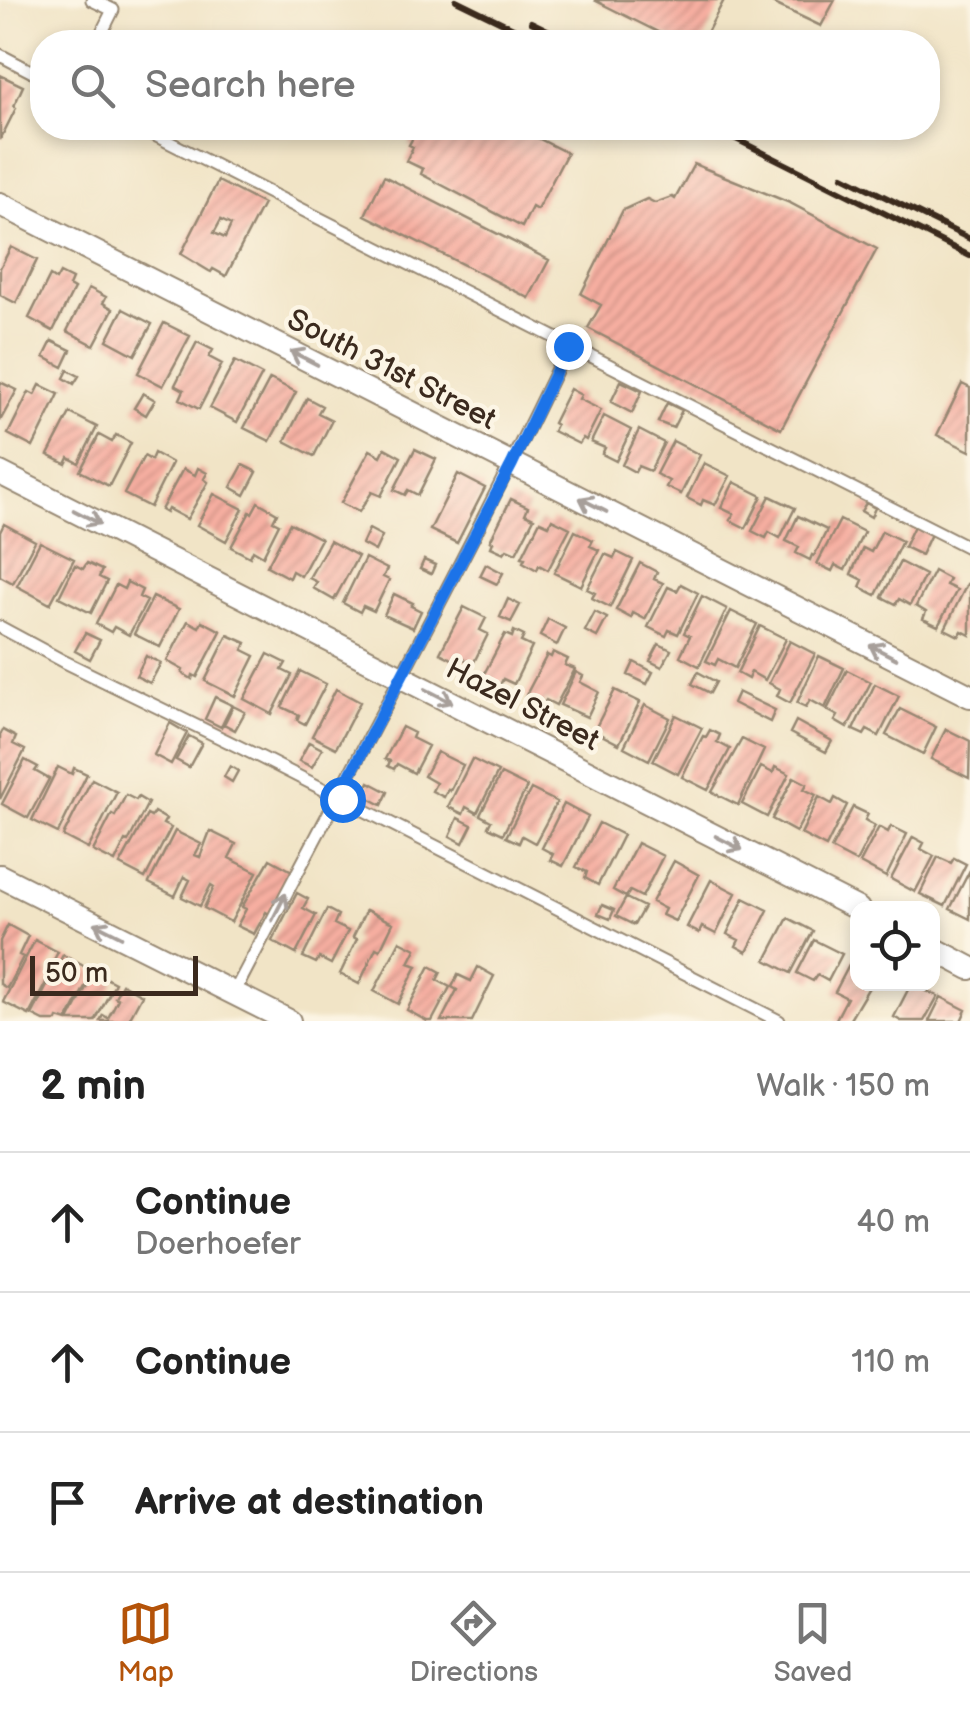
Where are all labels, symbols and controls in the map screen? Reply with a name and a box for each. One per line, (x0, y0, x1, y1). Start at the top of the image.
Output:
search box (30, 30, 940, 140)
icon: search (65, 58, 120, 113)
text: Search here (145, 63, 356, 108)
street label: South 31st Street (281, 302, 502, 438)
route end (546, 324, 592, 370)
one-way arrow (289, 348, 319, 367)
one-way arrow (579, 495, 609, 514)
one-way arrow (72, 508, 101, 527)
one-way arrow (869, 642, 898, 661)
street label: Hazel Street (440, 651, 605, 759)
one-way arrow (424, 687, 454, 706)
route start (320, 777, 366, 823)
one-way arrow (714, 834, 744, 853)
one-way arrow (270, 892, 289, 922)
map controls (850, 901, 940, 991)
button: locate (850, 901, 940, 991)
one-way arrow (93, 920, 123, 939)
scale bar (30, 951, 198, 996)
text: 50 m (45, 957, 108, 990)
text: 2 min (40, 1061, 146, 1112)
text: Walk · 150 m (756, 1067, 930, 1106)
text: Continue (135, 1180, 291, 1225)
icon: ahead (40, 1195, 95, 1250)
text: 40 m (857, 1203, 930, 1242)
text: Doerhoefer (135, 1225, 301, 1264)
icon: ahead (40, 1335, 95, 1390)
text: Continue (135, 1340, 291, 1385)
text: 110 m (851, 1343, 930, 1382)
icon: arrive (40, 1475, 95, 1530)
text: Arrive at destination (135, 1480, 484, 1525)
tab: Map (118, 1596, 174, 1689)
tab: Directions (409, 1596, 538, 1689)
tab: Saved (774, 1596, 852, 1689)

